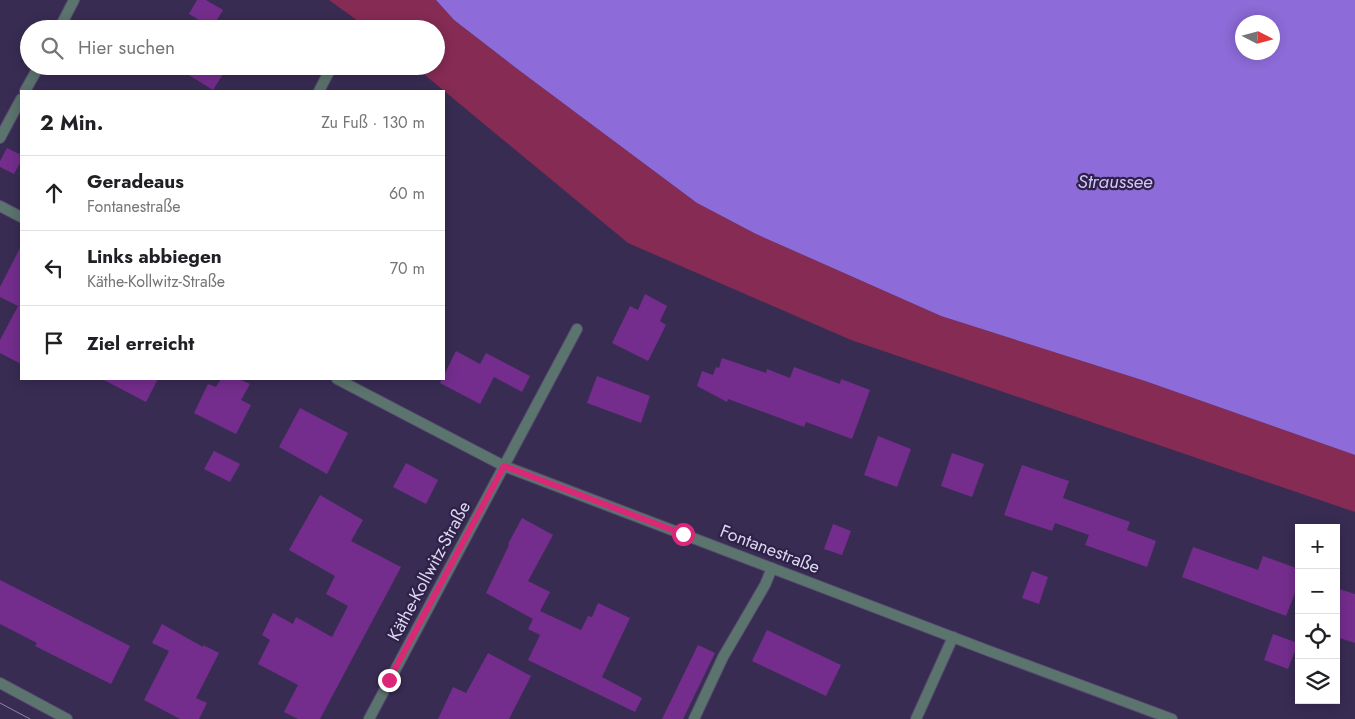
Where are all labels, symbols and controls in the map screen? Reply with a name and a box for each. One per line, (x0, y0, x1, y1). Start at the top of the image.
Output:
north arrow (1235, 15, 1280, 60)
search box (20, 20, 445, 75)
icon: search (38, 34, 66, 62)
text: Hier suchen (78, 34, 175, 61)
text: 2 Min. (40, 108, 103, 138)
text: Zu Fuß · 130 m (321, 111, 425, 134)
text: Geradeaus (87, 168, 184, 195)
water label: Straussee (1078, 168, 1153, 195)
icon: ahead (40, 179, 68, 207)
text: 60 m (389, 182, 425, 205)
text: Fontanestraße (87, 195, 181, 218)
text: Links abbiegen (87, 243, 222, 270)
icon: left (40, 254, 68, 282)
text: 70 m (390, 257, 425, 280)
text: Käthe-Kollwitz-Straße (87, 270, 225, 293)
icon: arrive (40, 329, 68, 357)
text: Ziel erreicht (87, 330, 194, 357)
street label: Käthe-Kollwitz-Straße (381, 496, 477, 646)
street label: Fontanestraße (716, 518, 824, 580)
route start (672, 523, 695, 546)
map controls (1295, 524, 1340, 704)
button: + (1295, 524, 1340, 569)
button: − (1295, 569, 1340, 614)
button: locate (1295, 614, 1340, 659)
button: layers (1295, 659, 1340, 704)
route end (378, 669, 401, 692)

